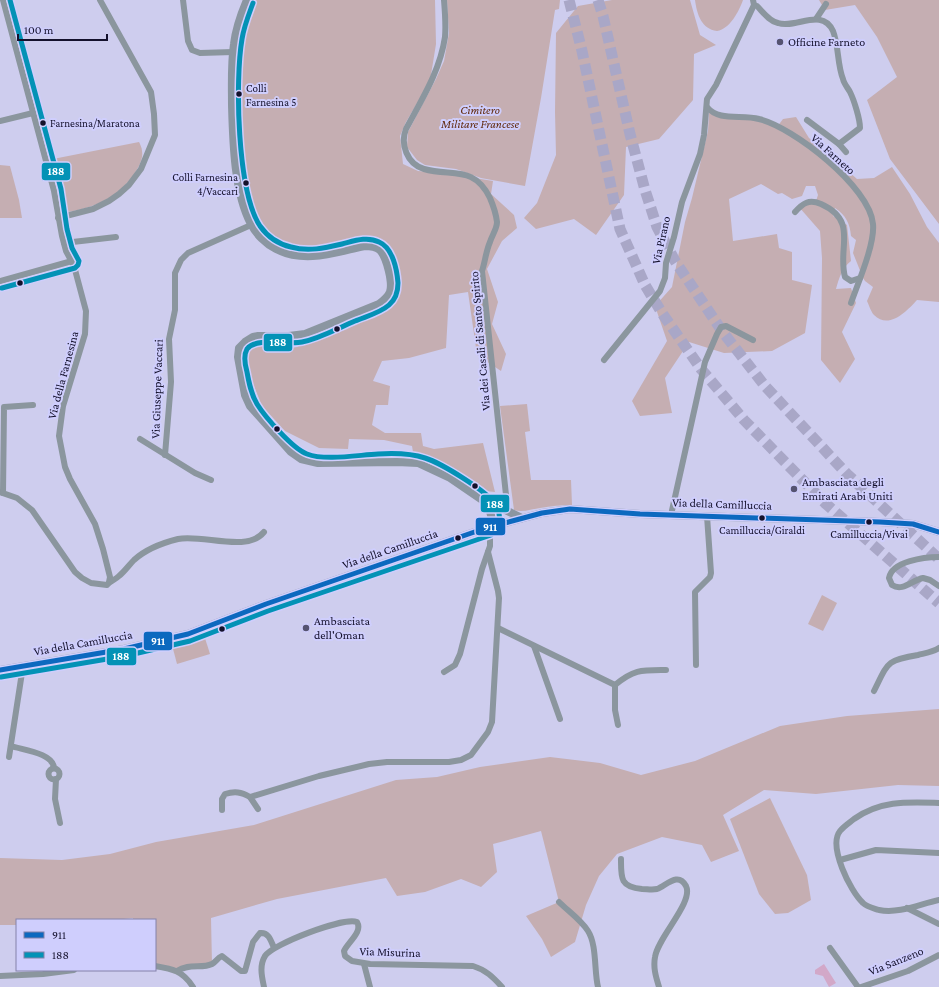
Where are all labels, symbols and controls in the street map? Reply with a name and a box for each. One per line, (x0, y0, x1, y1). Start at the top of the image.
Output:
scale bar (18, 16, 107, 42)
text: 100 m (24, 23, 54, 37)
place label: Officine Farneto (788, 35, 865, 49)
marker: Officine Farneto (775, 37, 785, 47)
place label: Colli Farnesina 5 (246, 82, 296, 108)
marker: Colli Farnesina 5 (234, 89, 244, 99)
park label: Cimitero Militare Francese (440, 103, 519, 131)
place label: Farnesina/Maratona (50, 117, 140, 129)
marker: Farnesina/Maratona (38, 118, 48, 128)
street label: Via Farneto (808, 131, 858, 178)
line badge: 188 (41, 162, 71, 181)
text: 188 (48, 165, 64, 177)
place label: Colli Farnesina 4/Vaccari (172, 171, 238, 197)
marker: Colli Farnesina 4/Vaccari (241, 178, 251, 188)
street label: Via Pirano (649, 215, 673, 265)
street label: Via dei Casali di Santo Spirito (467, 271, 493, 411)
unlabelled marker (15, 278, 25, 288)
unlabelled marker (332, 324, 342, 334)
street label: Via della Farnesina (45, 329, 82, 420)
line badge: 188 (263, 333, 293, 352)
text: 188 (270, 336, 286, 348)
street label: Via Giuseppe Vaccari (148, 339, 166, 439)
unlabelled marker (272, 424, 282, 434)
place label: Ambasciata degli Emirati Arabi Uniti (802, 475, 893, 503)
unlabelled marker (470, 481, 480, 491)
marker: Ambasciata degli Emirati Arabi Uniti (789, 484, 799, 494)
line badge: 188 (480, 494, 510, 513)
street label: Via della Camilluccia (672, 495, 773, 513)
text: 188 (487, 498, 503, 510)
marker: Camilluccia/Giraldi (757, 513, 767, 523)
line badge: 911 (475, 517, 506, 536)
marker: Camilluccia/Vivai (864, 517, 874, 527)
text: 911 (483, 521, 497, 533)
place label: Camilluccia/Giraldi (719, 524, 805, 536)
street label: Via della Camilluccia (340, 526, 440, 572)
place label: Camilluccia/Vivai (830, 528, 908, 540)
unlabelled marker (453, 533, 463, 543)
place label: Ambasciata dell'Oman (314, 614, 370, 642)
marker: Ambasciata dell'Oman (301, 623, 311, 633)
unlabelled marker (217, 624, 227, 634)
street label: Via della Camilluccia (33, 627, 134, 659)
line badge: 911 (143, 631, 173, 651)
text: 911 (151, 635, 165, 647)
line badge: 188 (106, 647, 137, 666)
text: 188 (113, 650, 129, 662)
legend (16, 919, 156, 971)
text: 911 (52, 928, 66, 942)
street label: Via Misurina (359, 944, 421, 960)
street label: Via Sanzeno (866, 944, 926, 978)
text: 188 (52, 948, 69, 962)

